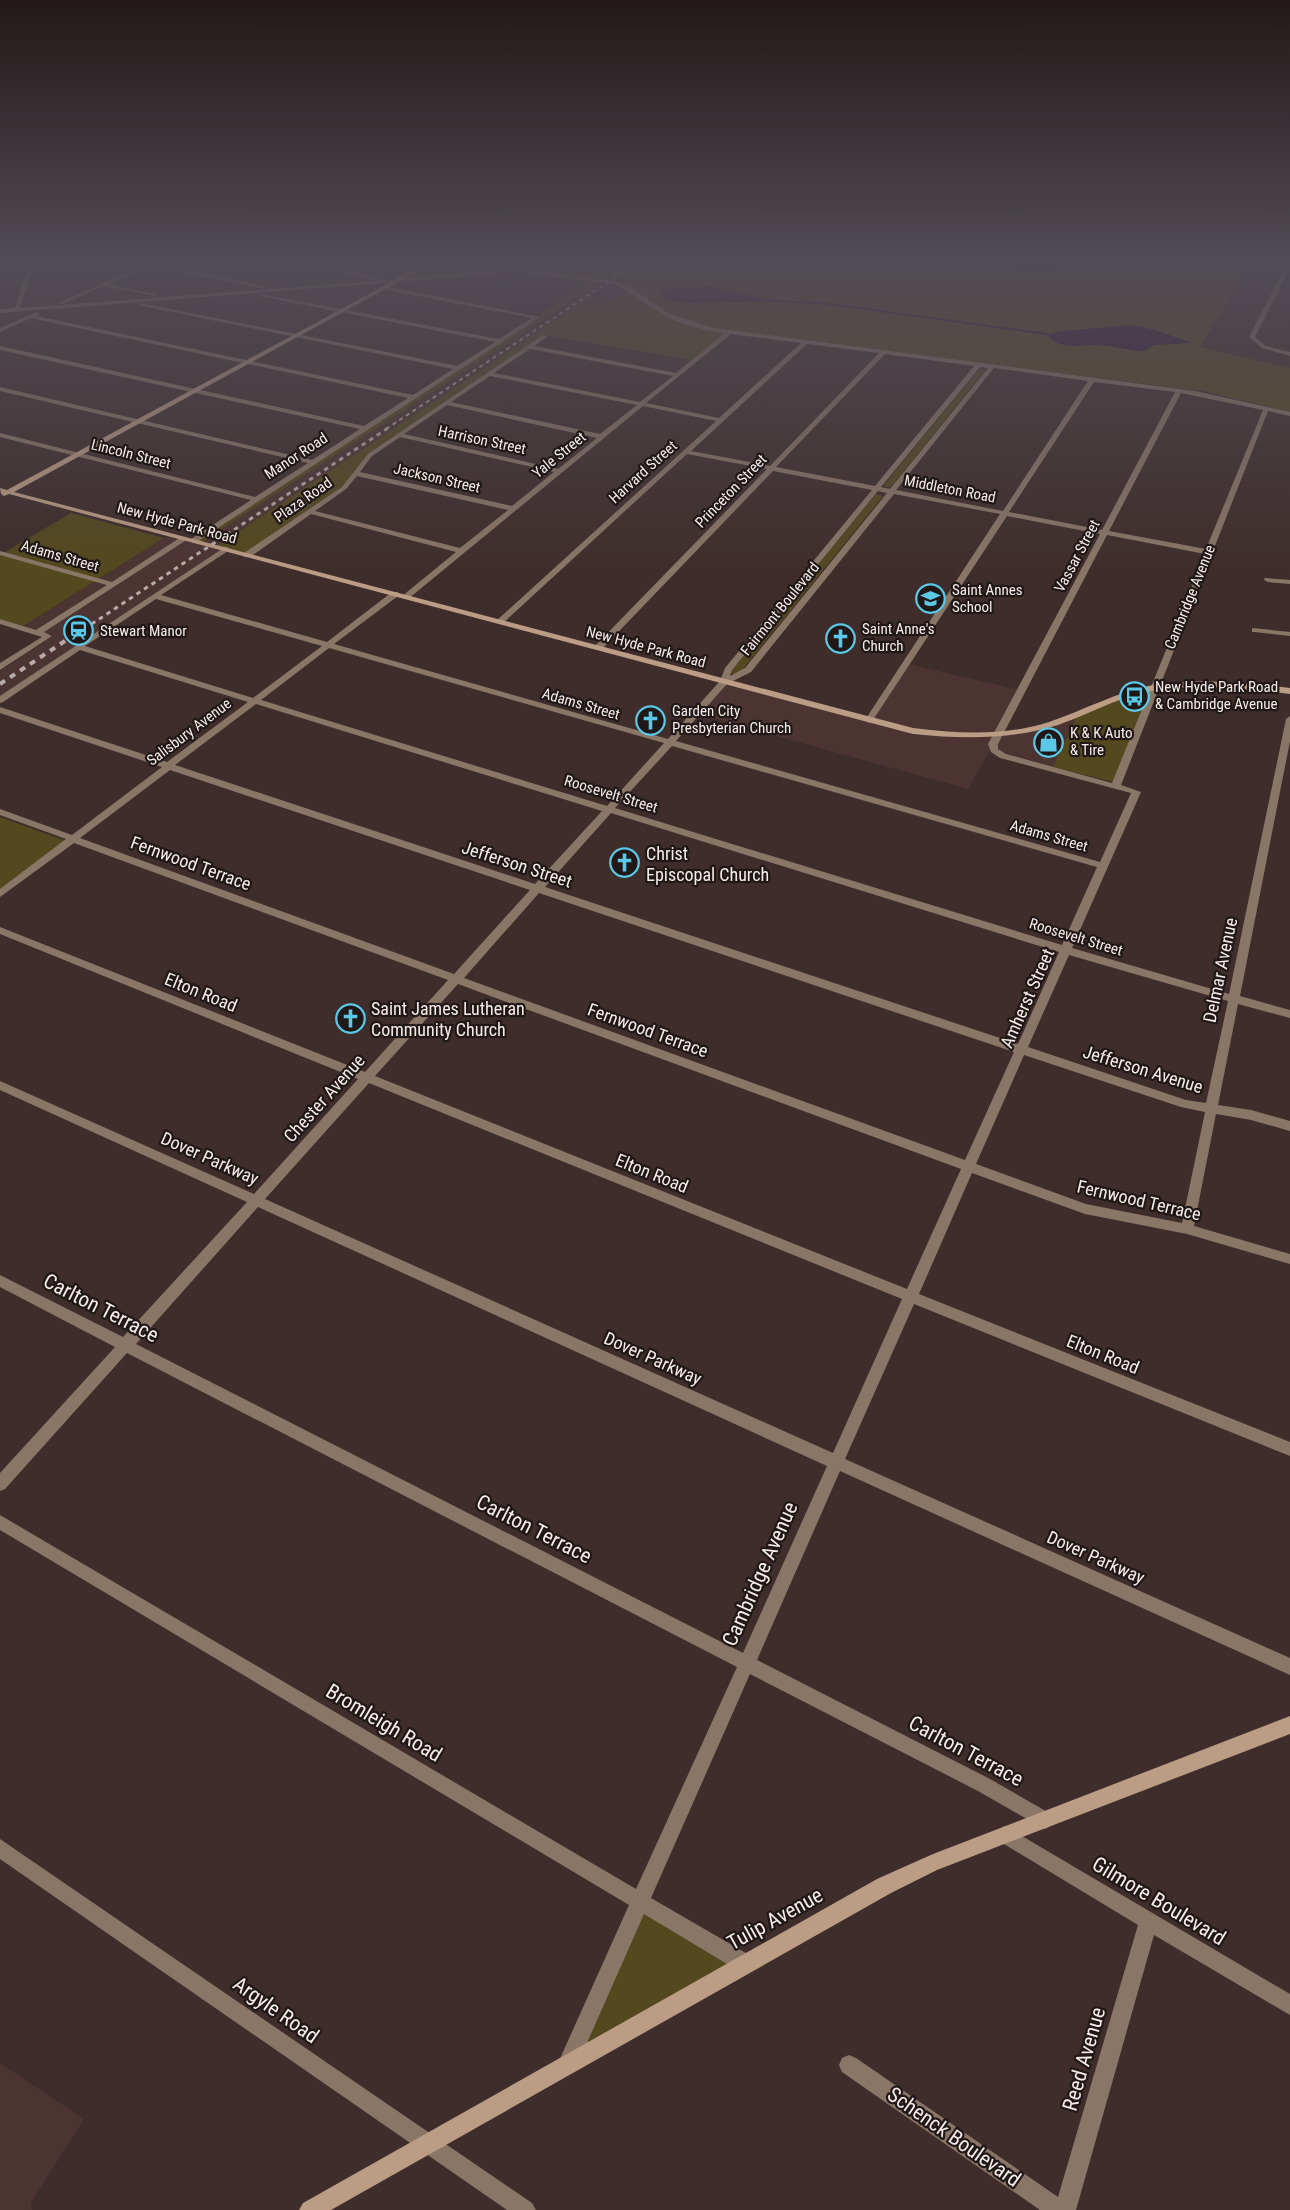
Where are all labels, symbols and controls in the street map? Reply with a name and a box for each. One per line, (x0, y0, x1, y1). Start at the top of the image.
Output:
street label: Harrison Street (436, 422, 528, 458)
street label: Yale Street (529, 428, 589, 482)
street label: Manor Road (261, 429, 331, 483)
street label: Lincoln Street (89, 435, 173, 473)
street label: Harvard Street (605, 437, 681, 507)
street label: Princeton Street (691, 450, 771, 532)
street label: Jackson Street (392, 459, 482, 497)
street label: Middleton Road (903, 471, 997, 507)
street label: Plaza Road (271, 474, 335, 526)
street label: New Hyde Park Road (115, 498, 239, 548)
street label: Vassar Street (1050, 517, 1104, 595)
street label: Adams Street (19, 536, 101, 576)
street label: Cambridge Avenue (1161, 542, 1219, 652)
street label: Fairmont Boulevard (737, 559, 823, 659)
place label: Saint Annes School (952, 581, 1023, 616)
school or university icon: Saint Annes School (915, 583, 947, 615)
station icon: Stewart Manor (63, 615, 95, 647)
place label: Saint Anne's Church (862, 620, 935, 655)
place label: Stewart Manor (100, 622, 187, 640)
street label: New Hyde Park Road (584, 622, 708, 672)
church icon: Saint Anne's Church (825, 622, 857, 654)
place label: New Hyde Park Road & Cambridge Avenue (1155, 678, 1278, 713)
bus stop icon: New Hyde Park Road & Cambridge Avenue (1118, 680, 1150, 712)
street label: Adams Street (540, 684, 622, 724)
street label: Salisbury Avenue (143, 694, 235, 770)
place label: Garden City Presbyterian Church (672, 702, 791, 737)
church icon: Garden City Presbyterian Church (635, 704, 667, 736)
place label: K & K Auto & Tire (1070, 724, 1133, 759)
shop icon: K & K Auto & Tire (1033, 726, 1065, 758)
street label: Roosevelt Street (562, 771, 660, 817)
street label: Adams Street (1008, 816, 1090, 856)
street label: Fernwood Terrace (128, 831, 254, 895)
street label: Jefferson Street (459, 836, 575, 892)
place label: Christ Episcopal Church (646, 843, 769, 885)
church icon: Christ Episcopal Church (609, 847, 641, 879)
street label: Roosevelt Street (1027, 914, 1125, 960)
street label: Delmar Avenue (1199, 916, 1241, 1024)
street label: Amherst Street (996, 945, 1058, 1051)
street label: Elton Road (162, 968, 240, 1016)
place label: Saint James Lutheran Community Church (371, 998, 525, 1040)
street label: Fernwood Terrace (585, 998, 711, 1062)
church icon: Saint James Lutheran Community Church (334, 1002, 366, 1034)
street label: Jefferson Avenue (1081, 1041, 1205, 1097)
street label: Chester Avenue (279, 1050, 369, 1146)
street label: Dover Parkway (158, 1127, 263, 1189)
street label: Elton Road (613, 1149, 691, 1197)
street label: Fernwood Terrace (1075, 1176, 1203, 1224)
street label: Carlton Terrace (39, 1269, 163, 1347)
street label: Dover Parkway (601, 1327, 706, 1389)
street label: Elton Road (1064, 1330, 1142, 1378)
street label: Carlton Terrace (472, 1490, 596, 1568)
street label: Cambridge Avenue (717, 1498, 803, 1650)
street label: Dover Parkway (1044, 1526, 1149, 1588)
street label: Bromleigh Road (322, 1679, 446, 1767)
street label: Carlton Terrace (905, 1711, 1027, 1791)
street label: Gilmore Boulevard (1088, 1852, 1230, 1950)
street label: Tulip Avenue (723, 1883, 827, 1955)
street label: Argyle Road (229, 1972, 323, 2048)
street label: Reed Avenue (1058, 2004, 1110, 2114)
street label: Schenck Boulevard (883, 2082, 1025, 2192)

